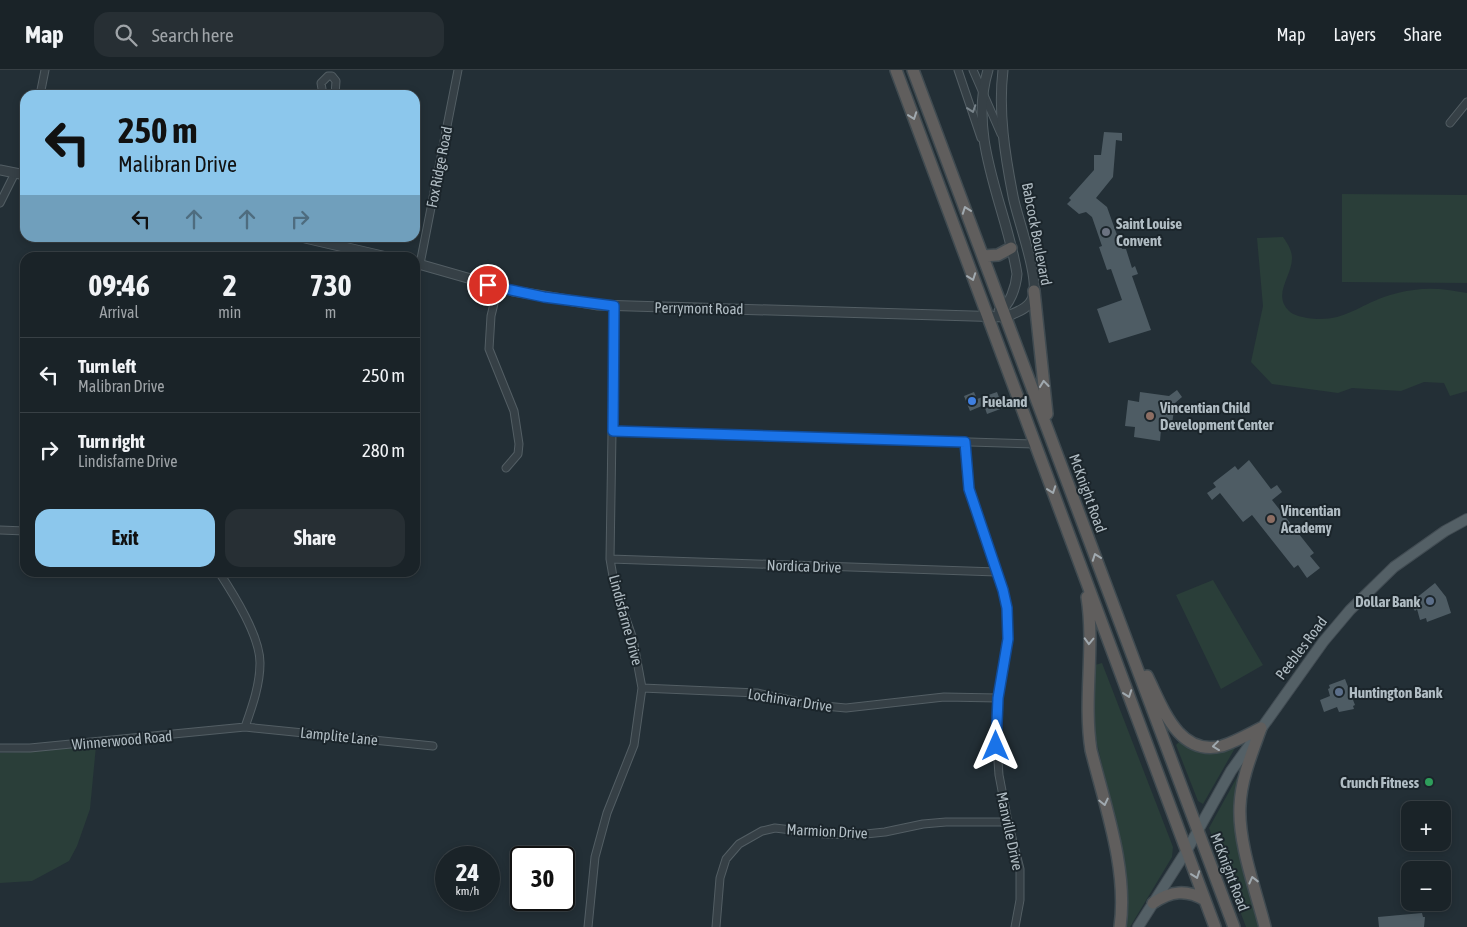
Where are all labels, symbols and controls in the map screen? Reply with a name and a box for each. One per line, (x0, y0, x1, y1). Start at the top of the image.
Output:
search box (94, 12, 444, 57)
text: Map (25, 21, 64, 48)
icon: search (112, 21, 140, 49)
text: Search here (152, 24, 234, 46)
text: Map (1276, 24, 1305, 45)
text: Layers (1333, 24, 1376, 45)
text: Share (1404, 24, 1442, 45)
one-way arrow (966, 105, 976, 113)
icon: left (35, 110, 100, 175)
text: 250 m (118, 110, 197, 150)
one-way arrow (907, 111, 917, 120)
street label: Fox Ridge Road (423, 125, 455, 209)
text: Malibran Drive (118, 151, 237, 177)
street label: Babcock Boulevard (1019, 181, 1055, 287)
icon: left (127, 205, 155, 233)
icon: ahead (180, 205, 208, 233)
icon: ahead (233, 205, 261, 233)
icon: right (286, 205, 314, 233)
one-way arrow (962, 206, 972, 215)
place label: Saint Louise Convent (1116, 215, 1182, 249)
marker: Saint Louise Convent (1100, 226, 1112, 238)
pin (467, 264, 509, 306)
text: 09:46 (88, 268, 150, 302)
text: 2 (223, 268, 237, 302)
text: 730 (309, 268, 352, 302)
icon: arrive (474, 271, 502, 299)
one-way arrow (966, 272, 976, 281)
street label: Perrymont Road (654, 299, 744, 317)
text: Arrival (100, 303, 139, 321)
text: min (218, 303, 241, 321)
text: m (325, 303, 336, 321)
text: Turn left (78, 355, 136, 377)
icon: left (35, 361, 63, 389)
text: 250 m (362, 364, 405, 386)
text: Malibran Drive (78, 377, 165, 395)
one-way arrow (1039, 380, 1050, 388)
place label: Fueland (982, 393, 1027, 410)
marker: Fueland (966, 395, 978, 407)
place label: Vincentian Child Development Center (1159, 399, 1274, 433)
marker: Vincentian Child Development Center (1144, 410, 1156, 422)
text: Turn right (78, 430, 145, 452)
icon: right (35, 436, 63, 464)
text: 280 m (362, 439, 405, 461)
street label: McKnight Road (1066, 451, 1110, 535)
text: Lindisfarne Drive (78, 452, 177, 470)
one-way arrow (1046, 485, 1056, 493)
place label: Vincentian Academy (1280, 502, 1341, 536)
button: Exit (35, 509, 215, 567)
button: Share (225, 509, 405, 567)
marker: Vincentian Academy (1265, 513, 1277, 525)
one-way arrow (1092, 553, 1102, 562)
street label: Nordica Drive (766, 556, 842, 576)
street label: Lindisfarne Drive (606, 573, 646, 667)
place label: Dollar Bank (1355, 593, 1420, 610)
marker: Dollar Bank (1424, 595, 1436, 607)
street label: Peebles Road (1272, 613, 1330, 683)
one-way arrow (1084, 637, 1095, 645)
place label: Huntington Bank (1349, 684, 1443, 701)
street label: Lochinvar Drive (747, 685, 833, 715)
marker: Huntington Bank (1333, 686, 1345, 698)
one-way arrow (1122, 689, 1132, 698)
position arrow (969, 719, 1021, 771)
street label: Lamplite Lane (299, 723, 379, 749)
street label: Winnerwood Road (71, 727, 173, 753)
one-way arrow (1212, 740, 1220, 751)
place label: Crunch Fitness (1340, 774, 1420, 791)
marker: Crunch Fitness (1423, 776, 1435, 788)
street label: Manville Drive (993, 790, 1027, 872)
one-way arrow (1098, 797, 1109, 806)
map controls (1401, 801, 1451, 911)
button: + (1401, 801, 1451, 851)
street label: Marmion Drive (786, 820, 868, 842)
street label: McKnight Road (1207, 830, 1253, 914)
speed limit sign: 30 (510, 846, 575, 911)
text: 24 (456, 858, 479, 886)
button: − (1401, 861, 1451, 911)
one-way arrow (1190, 870, 1200, 879)
one-way arrow (1248, 875, 1259, 884)
text: km/h (456, 884, 479, 898)

